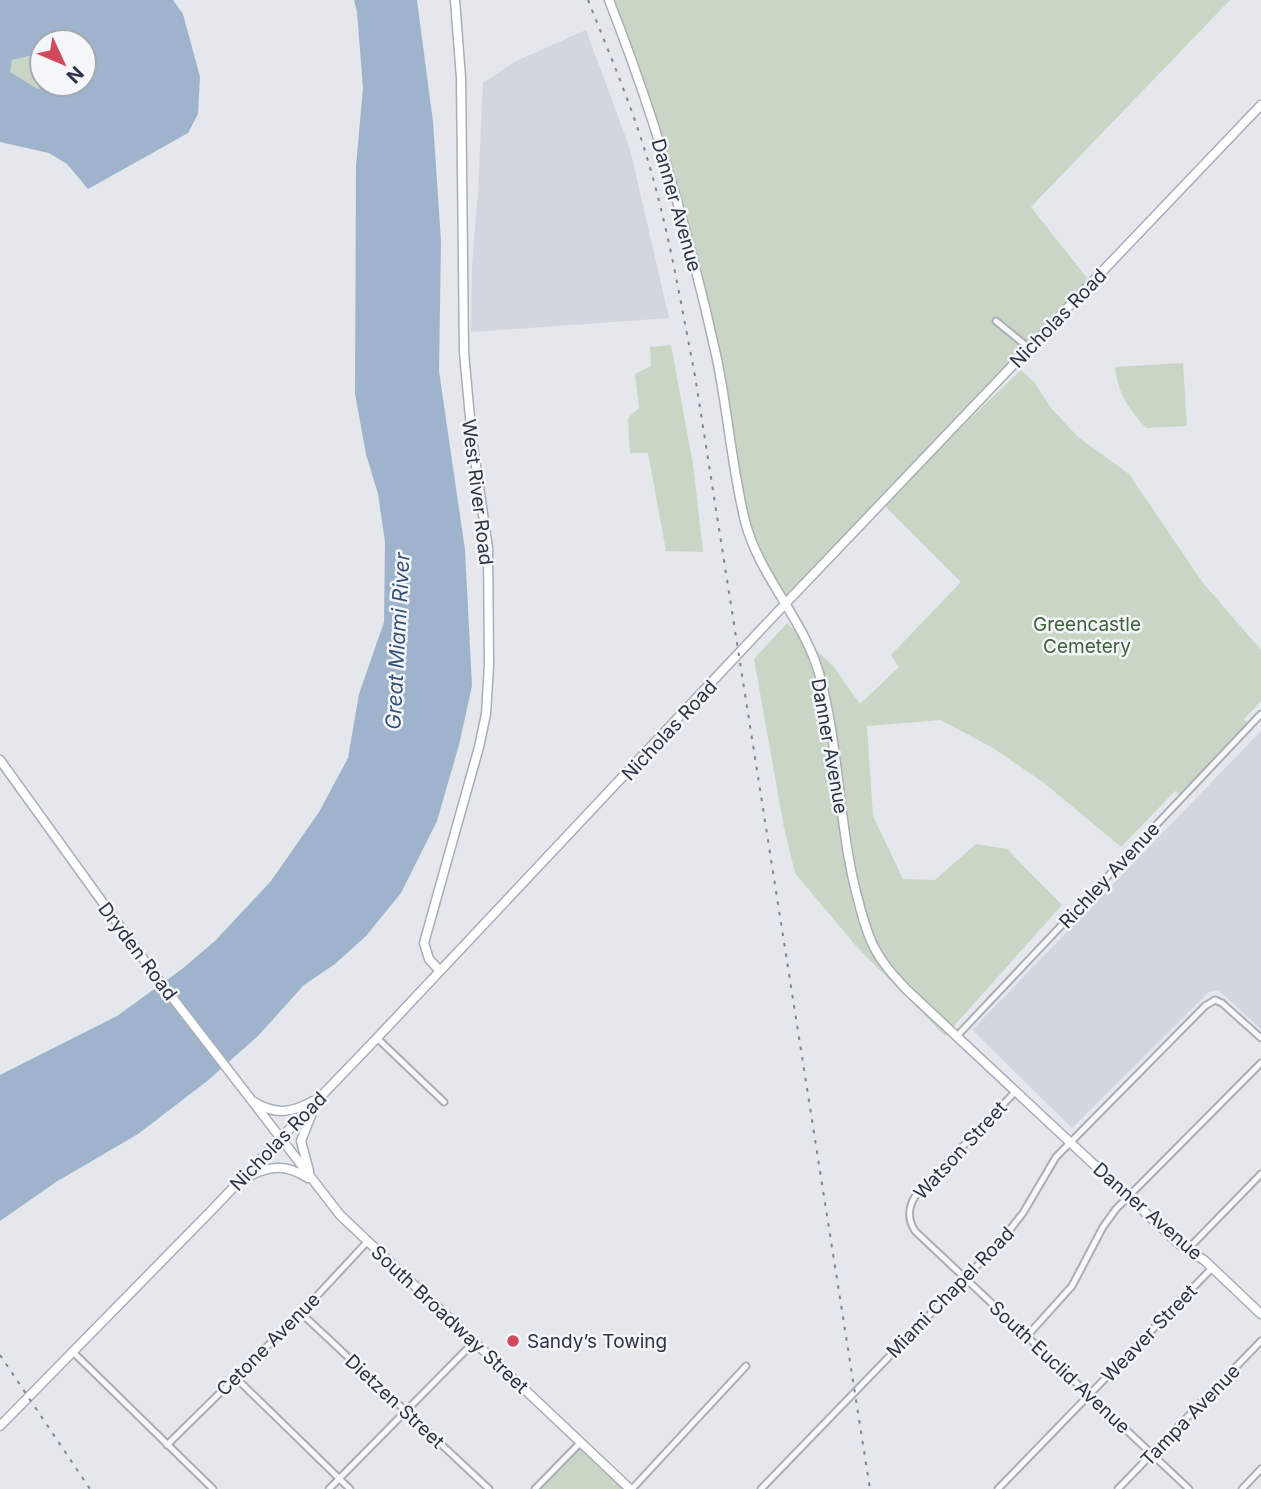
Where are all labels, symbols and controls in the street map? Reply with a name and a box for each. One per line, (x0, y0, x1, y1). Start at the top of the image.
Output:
north arrow (28, 28, 98, 98)
text: N (62, 61, 88, 88)
street label: Danner Avenue (647, 136, 706, 274)
street label: Nicholas Road (1005, 264, 1111, 373)
street label: West River Road (457, 418, 498, 566)
water label: Great Miami River (380, 551, 415, 730)
park label: Greencastle Cemetery (1033, 613, 1141, 658)
street label: Nicholas Road (617, 675, 722, 785)
street label: Danner Avenue (806, 677, 853, 816)
street label: Richley Avenue (1054, 817, 1164, 933)
street label: Dryden Road (93, 898, 182, 1005)
street label: Nicholas Road (225, 1087, 331, 1196)
street label: Watson Street (909, 1096, 1012, 1204)
street label: Danner Avenue (1088, 1158, 1207, 1265)
street label: Miami Chapel Road (882, 1222, 1019, 1363)
street label: South Broadway Street (366, 1241, 533, 1398)
street label: Weaver Street (1097, 1280, 1202, 1387)
street label: Cetone Avenue (212, 1288, 325, 1401)
street label: South Euclid Avenue (985, 1296, 1135, 1439)
place label: Sandy’s Towing (527, 1330, 667, 1353)
marker: Sandy’s Towing (505, 1333, 521, 1349)
street label: Dietzen Street (340, 1350, 449, 1453)
street label: Tampa Avenue (1136, 1360, 1245, 1471)

